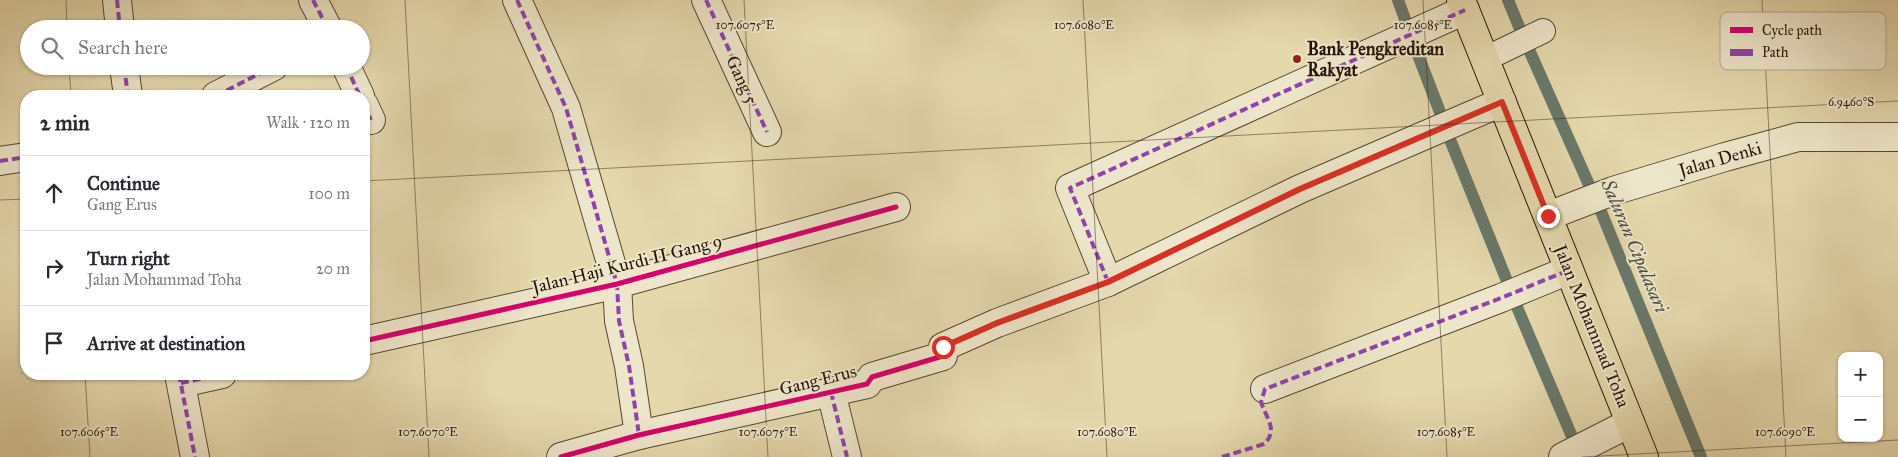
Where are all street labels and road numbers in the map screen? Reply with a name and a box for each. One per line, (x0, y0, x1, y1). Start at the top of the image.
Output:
street label: Gang 5 (720, 52, 763, 109)
street label: Jalan Denki (1674, 137, 1764, 183)
street label: Jalan Haji Kurdi II Gang 9 (528, 230, 725, 300)
street label: Jalan Mohammad Toha (1548, 239, 1635, 411)
street label: Gang Erus (777, 360, 859, 401)

